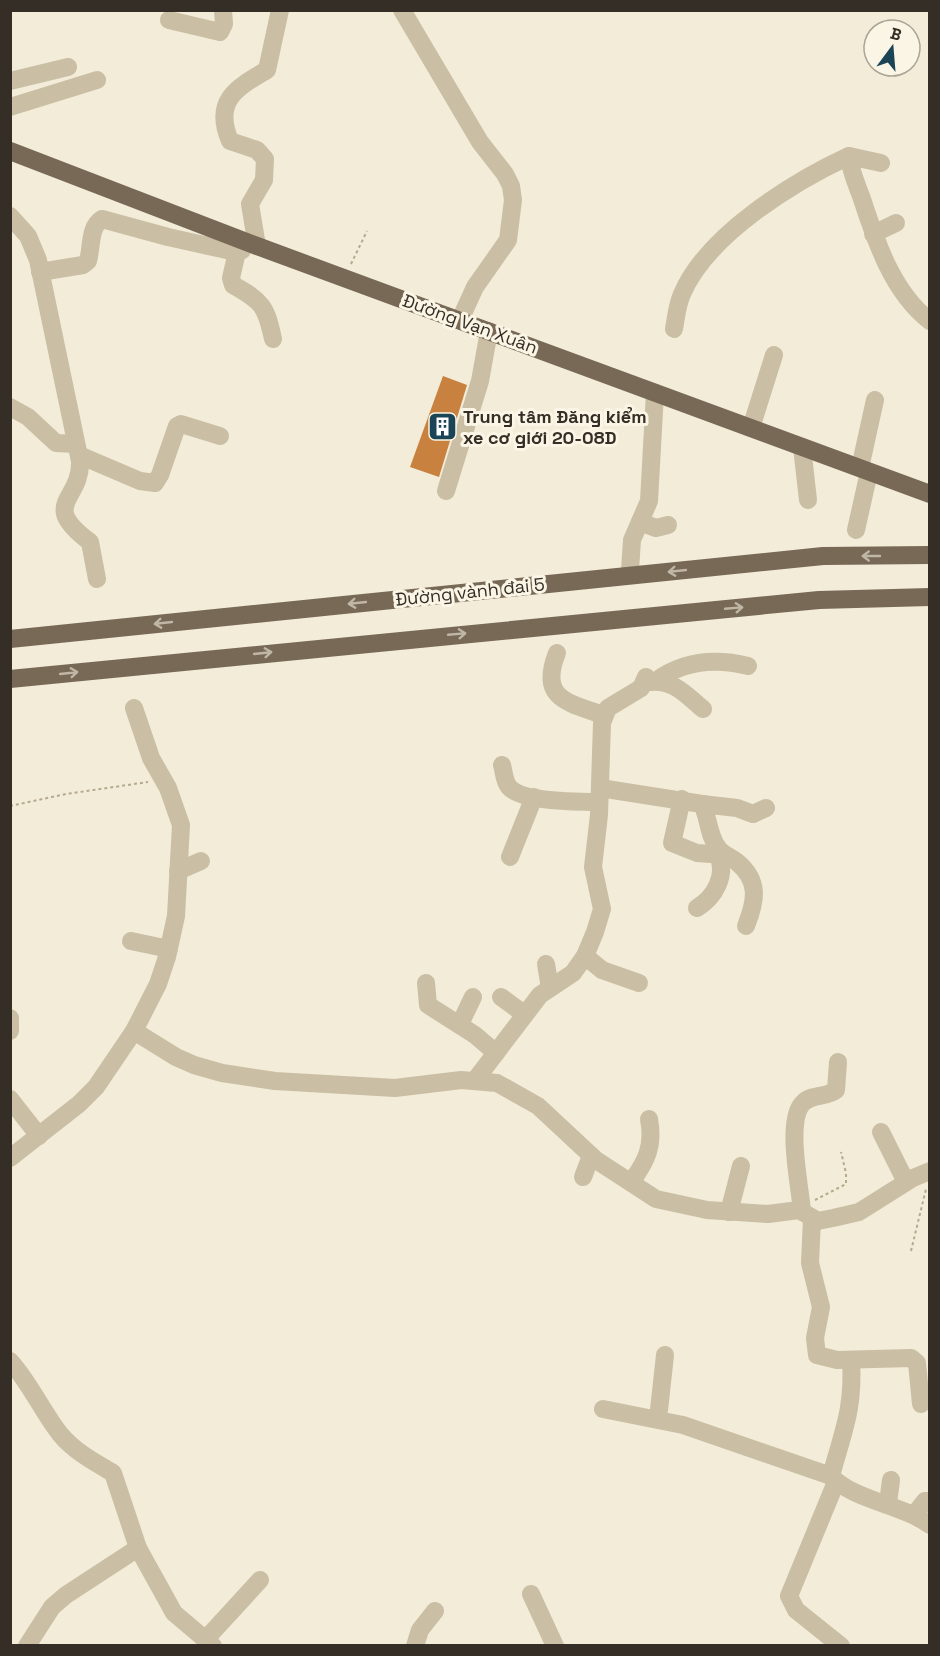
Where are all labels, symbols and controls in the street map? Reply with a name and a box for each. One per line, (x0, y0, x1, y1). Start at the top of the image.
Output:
north arrow (862, 18, 922, 78)
text: B (888, 23, 904, 46)
street label: Đường Vạn Xuân (400, 288, 541, 359)
place label: Trung tâm Đăng kiểm xe cơ giới 20-08D (463, 405, 647, 449)
building icon: Trung tâm Đăng kiểm xe cơ giới 20-08D (426, 411, 458, 443)
one-way arrow (862, 550, 882, 562)
one-way arrow (667, 566, 687, 577)
street label: Đường vành đai 5 (394, 572, 546, 611)
one-way arrow (348, 598, 368, 609)
one-way arrow (724, 602, 744, 613)
one-way arrow (154, 618, 174, 629)
one-way arrow (446, 628, 466, 639)
one-way arrow (252, 648, 272, 659)
one-way arrow (58, 667, 78, 678)

